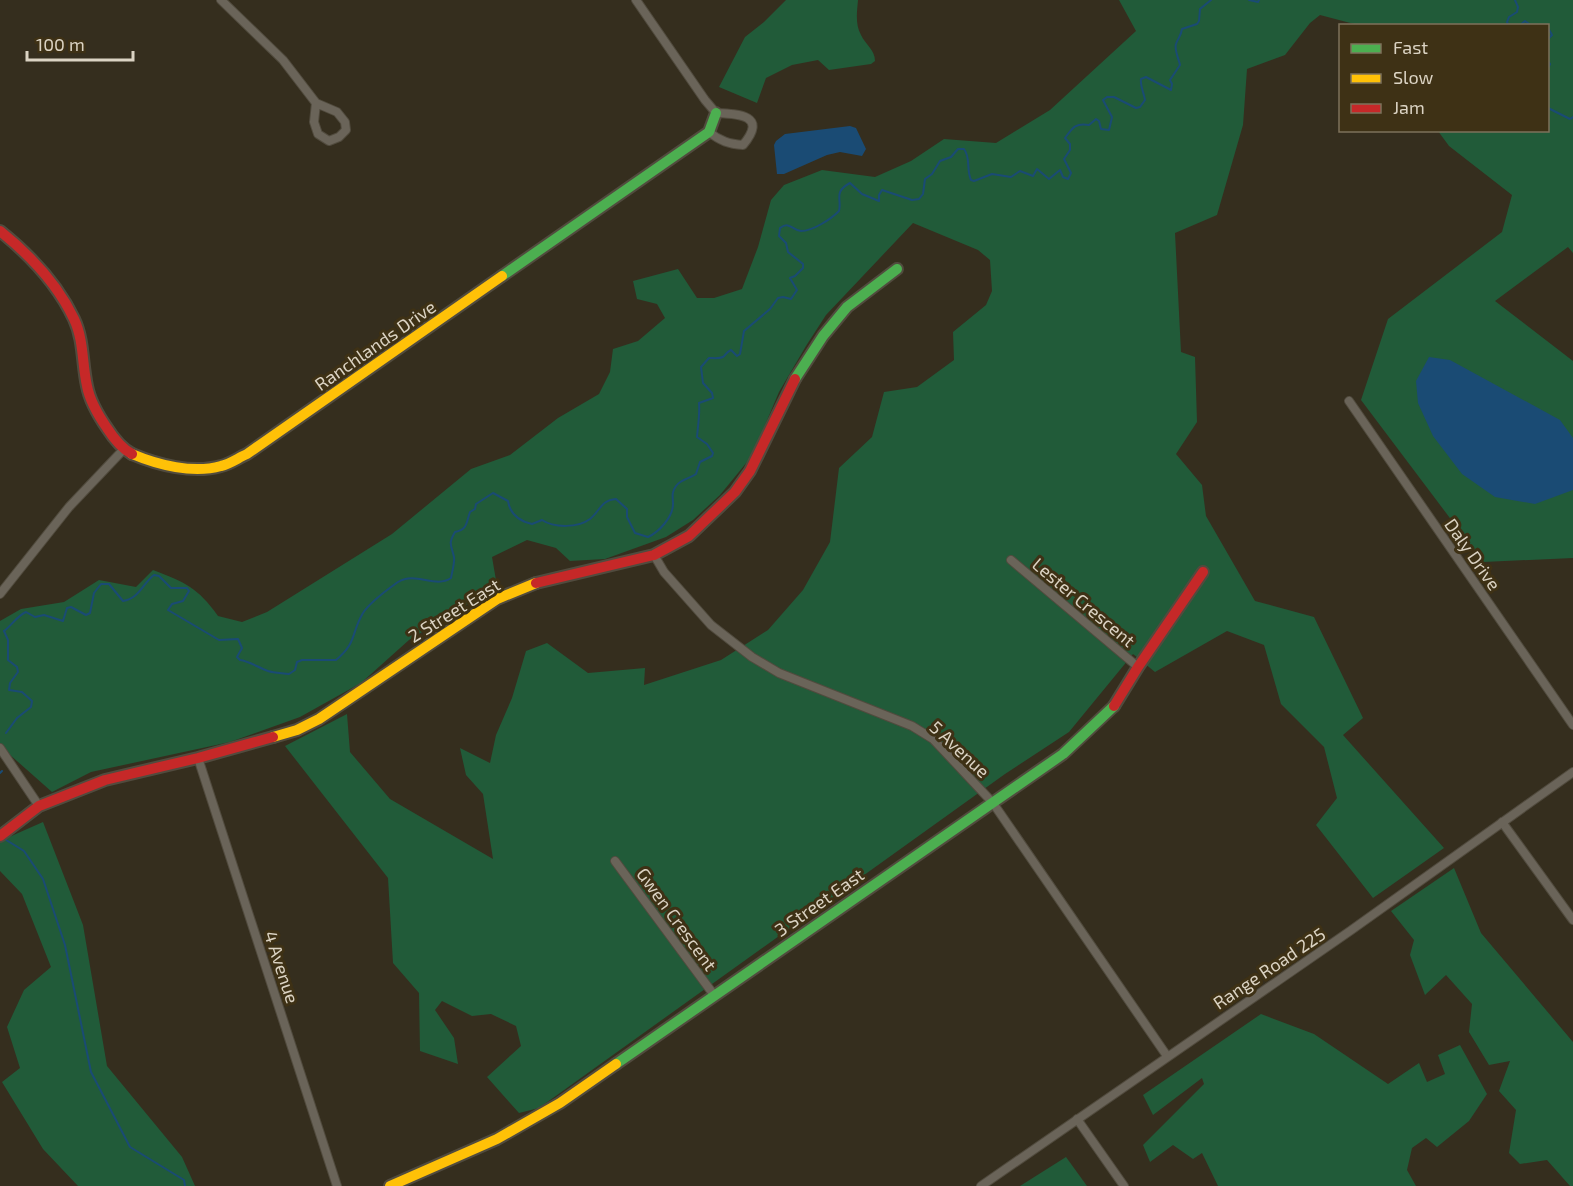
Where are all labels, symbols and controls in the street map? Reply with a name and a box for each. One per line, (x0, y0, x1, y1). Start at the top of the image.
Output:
scale bar (27, 24, 134, 62)
legend (1339, 24, 1549, 132)
text: 100 m (36, 33, 85, 55)
text: Fast (1393, 36, 1428, 58)
text: Slow (1393, 66, 1434, 88)
text: Jam (1393, 96, 1425, 118)
street label: Ranchlands Drive (310, 295, 440, 395)
street label: Daly Drive (1440, 514, 1506, 594)
street label: Lester Crescent (1028, 553, 1140, 651)
street label: 2 Street East (404, 573, 504, 647)
street label: 5 Avenue (926, 716, 994, 782)
street label: Gwen Crescent (632, 863, 722, 975)
street label: 3 Street East (770, 863, 868, 941)
street label: Range Road 225 (1209, 922, 1329, 1014)
street label: 4 Avenue (260, 928, 304, 1006)

